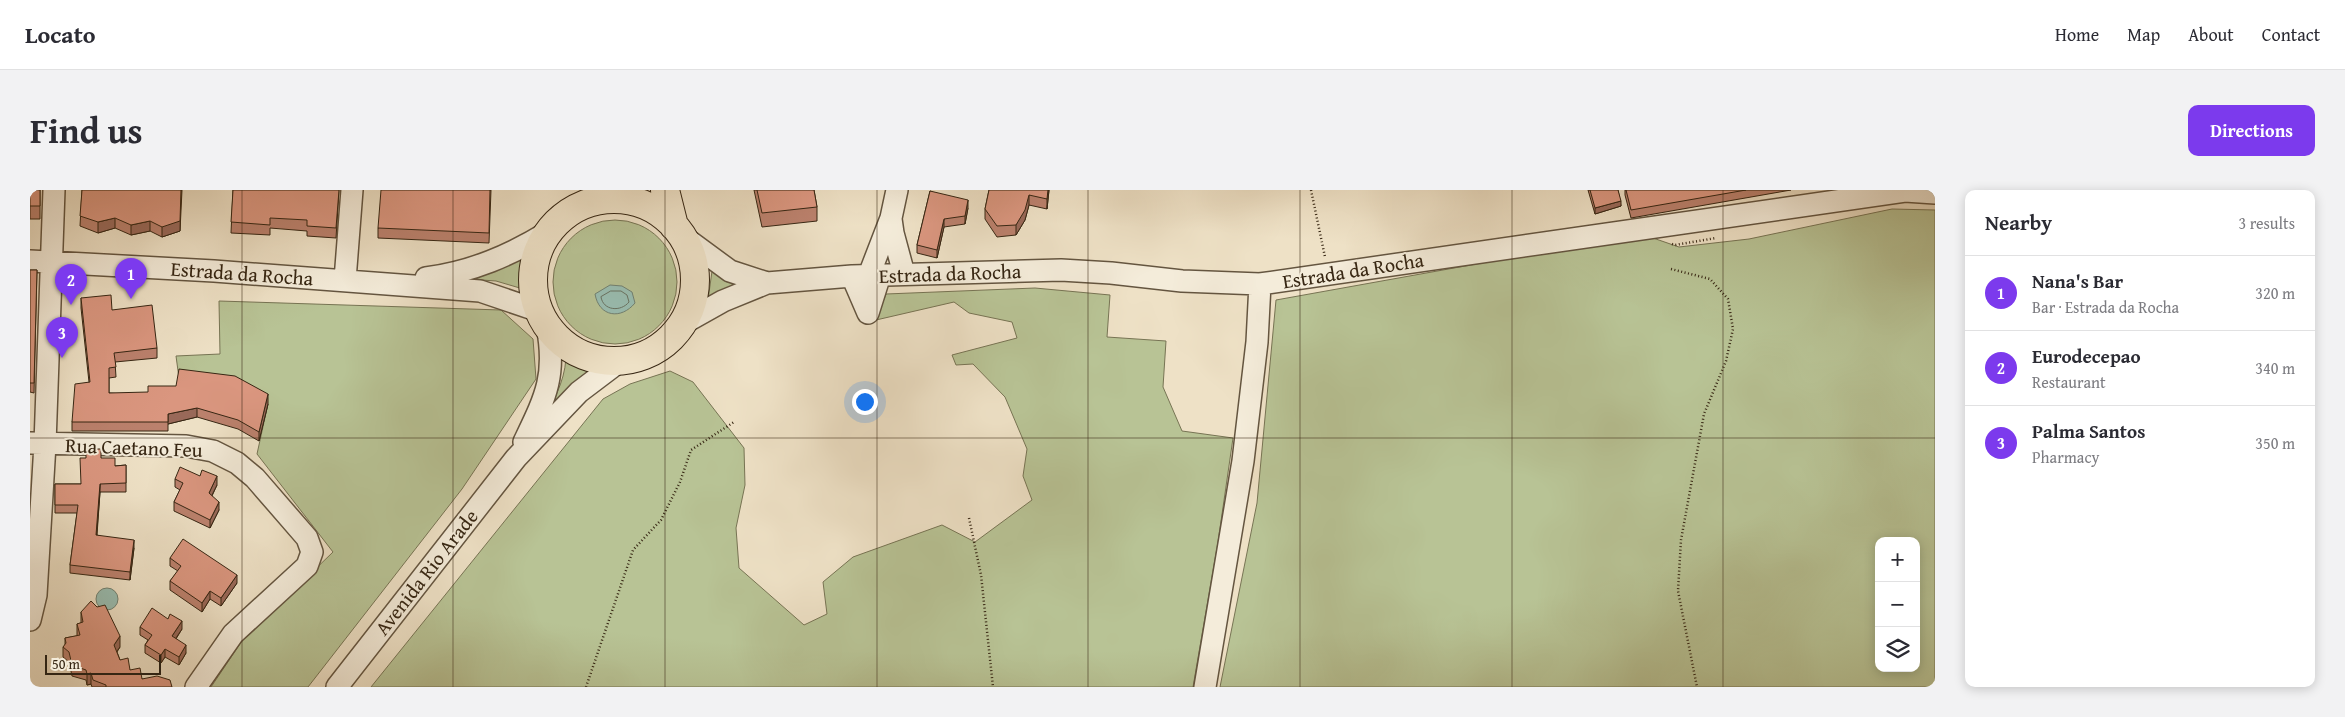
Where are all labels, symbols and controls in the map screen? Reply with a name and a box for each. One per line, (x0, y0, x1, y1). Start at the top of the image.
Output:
text: Locato (25, 17, 96, 52)
text: Home (2055, 21, 2099, 48)
text: Map (2127, 21, 2160, 48)
text: About (2188, 21, 2234, 48)
text: Contact (2262, 21, 2320, 48)
text: Find us (30, 105, 143, 156)
button: Directions (2188, 105, 2315, 156)
text: Nearby (1985, 207, 2052, 238)
text: 3 results (2238, 211, 2295, 235)
street label: Estrada da Rocha (1280, 244, 1426, 295)
street label: Estrada da Rocha (170, 254, 315, 292)
street label: Estrada da Rocha (878, 256, 1022, 290)
pin: 1 (115, 258, 147, 299)
pin: 2 (55, 264, 87, 305)
text: Nana's Bar (2032, 267, 2123, 295)
text: 1 (1997, 281, 2005, 305)
text: 320 m (2255, 281, 2295, 305)
text: Bar · Estrada da Rocha (2032, 295, 2179, 319)
pin: 3 (46, 317, 78, 358)
text: Eurodecepao (2032, 342, 2141, 370)
text: 2 (1997, 356, 2005, 380)
text: 340 m (2255, 356, 2295, 380)
text: Restaurant (2032, 370, 2106, 394)
your location (852, 389, 878, 415)
text: Palma Santos (2032, 417, 2145, 445)
street label: Rua Caetano Feu (65, 430, 203, 464)
text: 3 (1997, 431, 2005, 455)
text: 350 m (2255, 431, 2295, 455)
text: Pharmacy (2032, 445, 2099, 469)
street label: Avenida Rio Arade (368, 503, 484, 641)
map controls (1875, 537, 1920, 672)
button: + (1875, 537, 1920, 582)
button: − (1875, 582, 1920, 627)
button: layers (1875, 627, 1920, 672)
scale bar (45, 652, 161, 675)
text: 50 m (52, 654, 80, 674)

